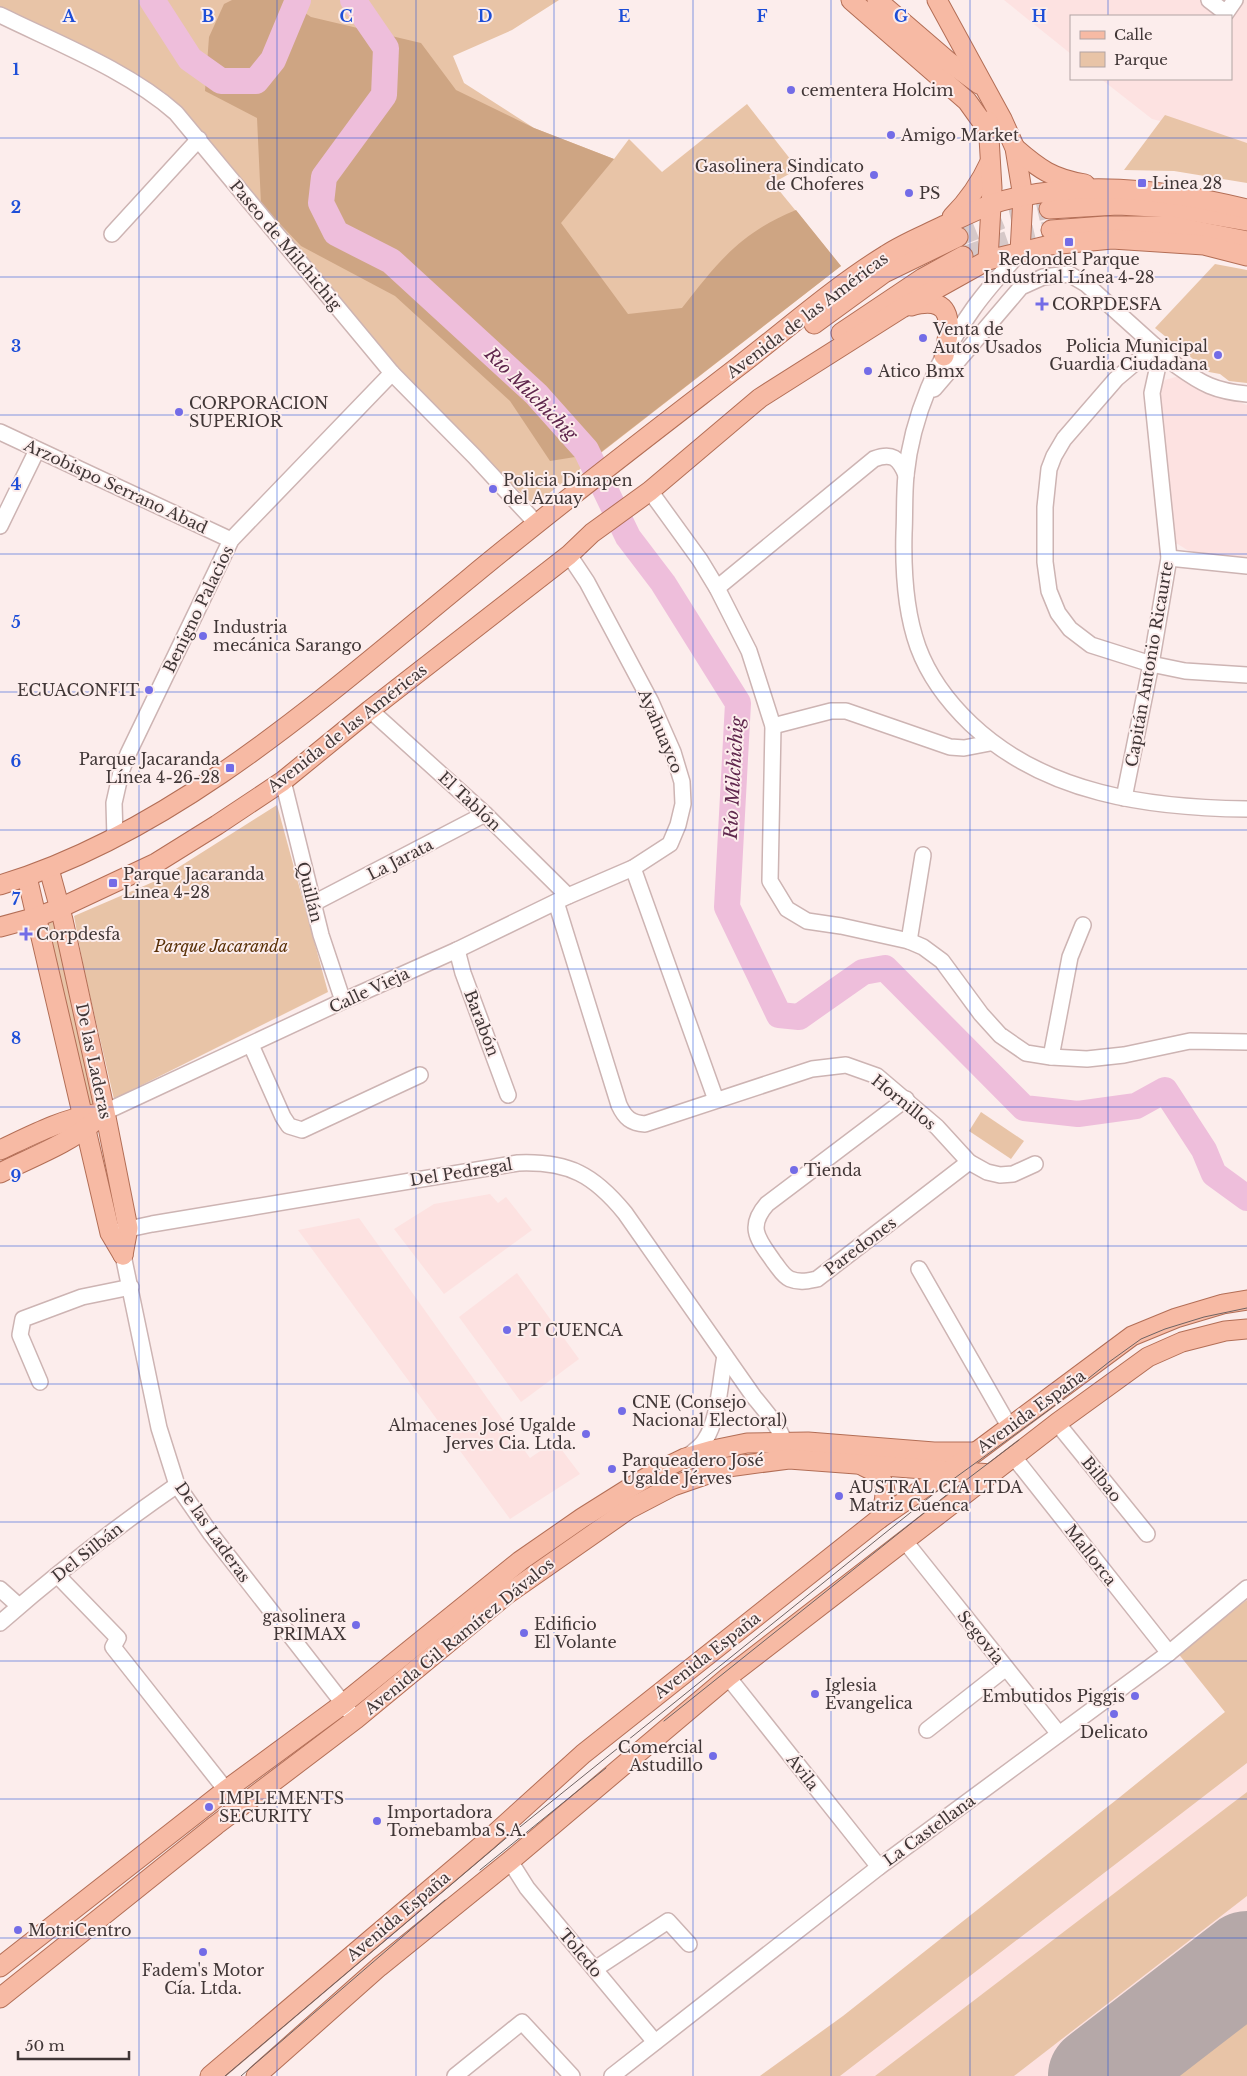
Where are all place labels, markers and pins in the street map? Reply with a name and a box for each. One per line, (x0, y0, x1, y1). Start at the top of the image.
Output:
place label: cementera Holcim (801, 80, 953, 100)
marker: cementera Holcim (785, 84, 797, 96)
place label: Amigo Market (900, 125, 1019, 145)
marker: Amigo Market (885, 129, 897, 141)
place label: Gasolinera Sindicato de Choferes (695, 156, 864, 194)
marker: Gasolinera Sindicato de Choferes (868, 169, 880, 181)
place label: Linea 28 (1152, 173, 1222, 193)
marker: Linea 28 (1136, 177, 1148, 189)
place label: PS (919, 183, 940, 203)
marker: PS (903, 187, 915, 199)
marker: Redondel Parque Industrial Línea 4-28 (1063, 236, 1075, 248)
place label: Redondel Parque Industrial Línea 4-28 (983, 249, 1155, 287)
place label: CORPDESFA (1052, 294, 1162, 314)
marker: CORPDESFA (1036, 298, 1048, 310)
place label: Venta de Autos Usados (932, 319, 1042, 357)
marker: Venta de Autos Usados (917, 332, 929, 344)
place label: Policia Municipal Guardia Ciudadana (1049, 336, 1208, 374)
marker: Policia Municipal Guardia Ciudadana (1212, 349, 1224, 361)
place label: Atico Bmx (877, 361, 965, 381)
marker: Atico Bmx (862, 365, 874, 377)
place label: CORPORACION SUPERIOR (189, 393, 329, 431)
marker: CORPORACION SUPERIOR (173, 406, 185, 418)
place label: Policia Dinapen del Azuay (503, 470, 633, 508)
marker: Policia Dinapen del Azuay (487, 483, 499, 495)
place label: Industria mecánica Sarango (213, 617, 362, 655)
marker: Industria mecánica Sarango (197, 630, 209, 642)
place label: ECUACONFIT (17, 680, 139, 700)
marker: ECUACONFIT (143, 684, 155, 696)
place label: Parque Jacaranda Línea 4-26-28 (79, 749, 220, 787)
marker: Parque Jacaranda Línea 4-26-28 (224, 762, 236, 774)
place label: Parque Jacaranda Linea 4-28 (123, 864, 264, 902)
marker: Parque Jacaranda Linea 4-28 (107, 877, 119, 889)
place label: Corpdesfa (36, 924, 121, 944)
marker: Corpdesfa (20, 928, 32, 940)
place label: Tienda (804, 1160, 862, 1180)
marker: Tienda (788, 1164, 800, 1176)
place label: PT CUENCA (517, 1320, 623, 1340)
marker: PT CUENCA (501, 1324, 513, 1336)
place label: CNE (Consejo Nacional Electoral) (632, 1392, 787, 1430)
marker: CNE (Consejo Nacional Electoral) (616, 1405, 628, 1417)
place label: Almacenes José Ugalde Jerves Cia. Ltda. (387, 1415, 576, 1453)
marker: Almacenes José Ugalde Jerves Cia. Ltda. (580, 1428, 592, 1440)
place label: Parqueadero José Ugalde Jérves (622, 1450, 764, 1488)
marker: Parqueadero José Ugalde Jérves (606, 1463, 618, 1475)
place label: AUSTRAL CIA LTDA Matriz Cuenca (848, 1477, 1023, 1515)
marker: AUSTRAL CIA LTDA Matriz Cuenca (833, 1490, 845, 1502)
place label: gasolinera PRIMAX (262, 1606, 347, 1644)
place label: Edificio El Volante (534, 1614, 617, 1652)
marker: gasolinera PRIMAX (350, 1619, 362, 1631)
marker: Edificio El Volante (518, 1627, 530, 1639)
place label: Iglesia Evangelica (825, 1675, 913, 1713)
place label: Embutidos Piggis (982, 1686, 1125, 1706)
marker: Iglesia Evangelica (809, 1688, 821, 1700)
marker: Embutidos Piggis (1129, 1690, 1141, 1702)
marker: Delicato (1108, 1708, 1120, 1720)
place label: Delicato (1080, 1722, 1148, 1742)
place label: Comercial Astudillo (618, 1737, 703, 1775)
marker: Comercial Astudillo (707, 1750, 719, 1762)
place label: IMPLEMENTS SECURITY (219, 1788, 344, 1826)
marker: IMPLEMENTS SECURITY (203, 1801, 215, 1813)
place label: Importadora Tomebamba S.A. (387, 1802, 526, 1840)
marker: Importadora Tomebamba S.A. (371, 1815, 383, 1827)
place label: MotriCentro (28, 1920, 131, 1940)
marker: MotriCentro (12, 1924, 24, 1936)
marker: Fadem's Motor Cía. Ltda. (197, 1946, 209, 1958)
place label: Fadem's Motor Cía. Ltda. (142, 1960, 265, 1998)

